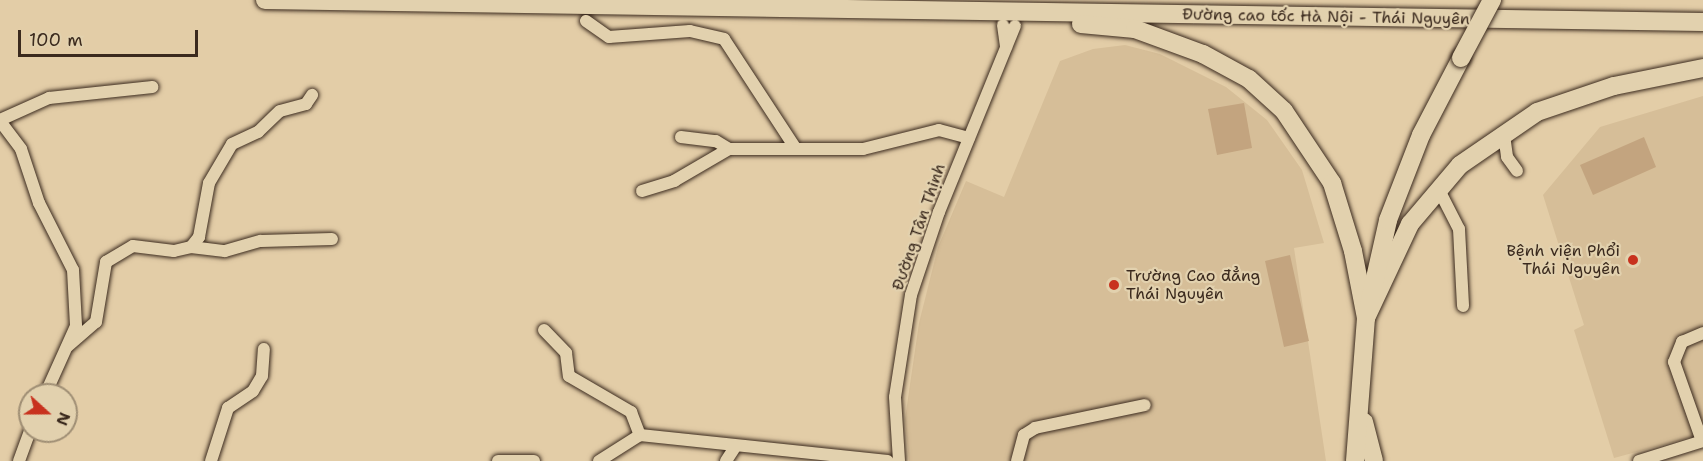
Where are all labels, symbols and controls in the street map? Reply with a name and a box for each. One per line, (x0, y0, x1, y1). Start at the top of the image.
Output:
street label: Đường cao tốc Hà Nội - Thái Nguyên (1182, 5, 1470, 29)
scale bar (21, 18, 201, 56)
text: 100 m (29, 28, 83, 52)
street label: Đường Tân Thịnh (888, 161, 950, 293)
place label: Bệnh viện Phổi Thái Nguyên (1506, 241, 1620, 279)
marker: Bệnh viện Phổi Thái Nguyên (1624, 251, 1642, 269)
place label: Trường Cao đẳng Thái Nguyên (1126, 266, 1260, 304)
marker: Trường Cao đẳng Thái Nguyên (1107, 278, 1121, 292)
north arrow (18, 383, 78, 443)
text: N (51, 409, 75, 429)

